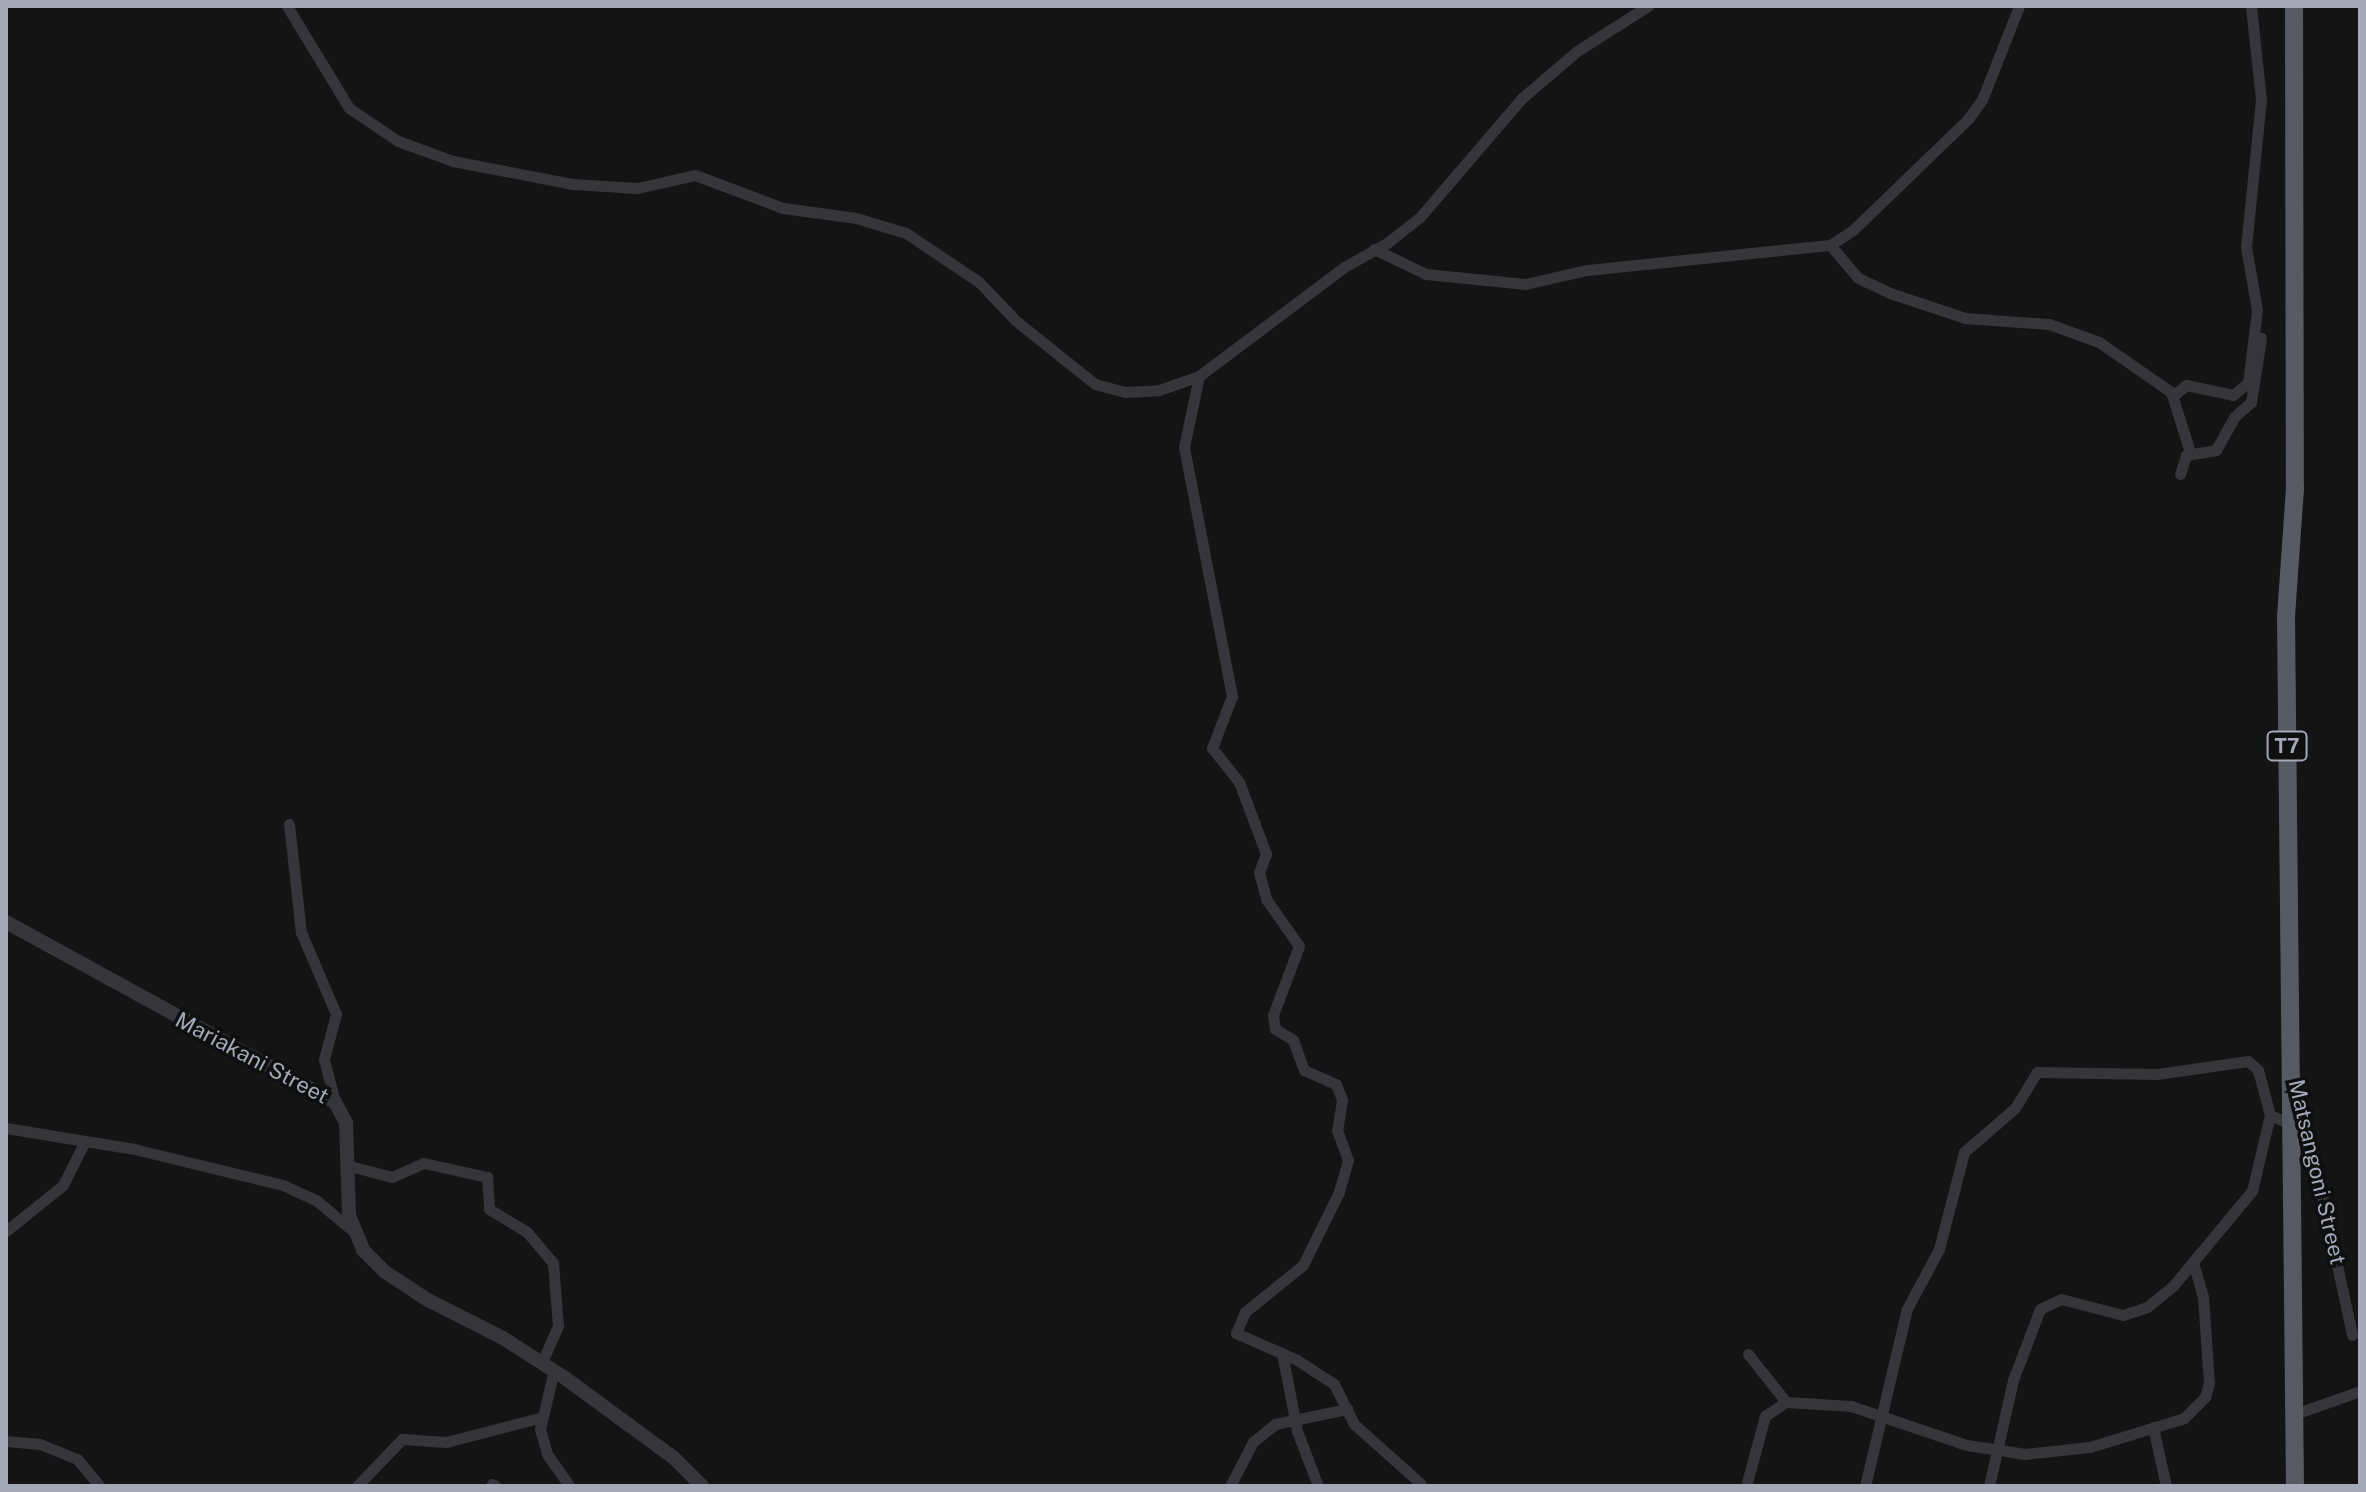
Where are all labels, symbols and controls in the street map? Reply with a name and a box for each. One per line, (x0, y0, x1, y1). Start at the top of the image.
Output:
road number: T7 (2265, 730, 2309, 762)
street label: Mariakani Street (171, 1006, 333, 1110)
street label: Matsangoni Street (2283, 1077, 2351, 1267)

